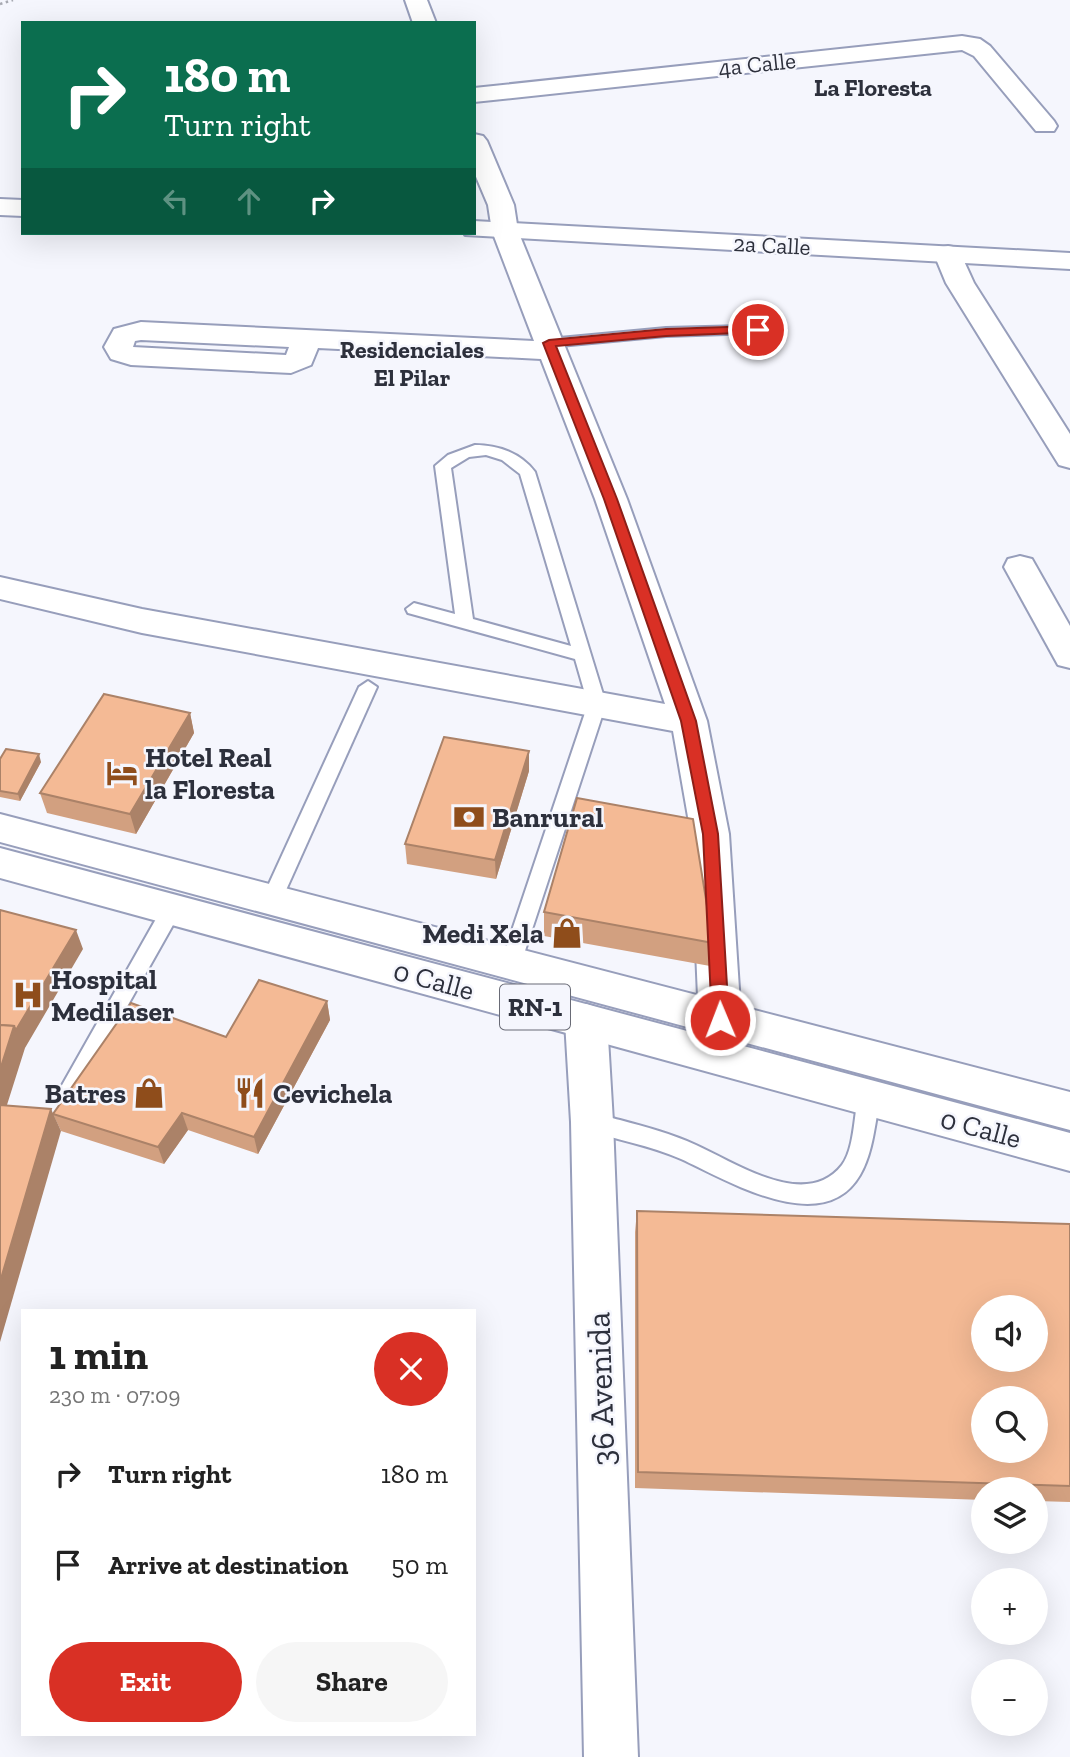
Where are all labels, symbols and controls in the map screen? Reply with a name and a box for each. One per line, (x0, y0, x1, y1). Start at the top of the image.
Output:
text: 180 m (164, 46, 291, 105)
street label: 4a Calle (717, 46, 797, 82)
icon: right (49, 49, 140, 140)
district label: La Floresta (814, 73, 932, 102)
text: Turn right (164, 106, 311, 144)
icon: left (157, 182, 195, 220)
icon: ahead (230, 182, 268, 220)
icon: right (303, 182, 341, 220)
street label: 2a Calle (733, 229, 811, 261)
pin (728, 300, 788, 360)
icon: arrive (739, 311, 777, 349)
district label: Residenciales El Pilar (340, 335, 484, 392)
place label: Hotel Real la Floresta (145, 741, 275, 806)
hotel icon: Hotel Real la Floresta (105, 756, 139, 790)
bank icon: Banrural (452, 800, 486, 834)
place label: Banrural (492, 801, 603, 834)
shop icon: Medi Xela (550, 916, 584, 950)
place label: Medi Xela (422, 917, 544, 950)
street label: 0 Calle (390, 954, 478, 1007)
place label: Hospital Medilaser (51, 963, 174, 1028)
hospital icon: Hospital Medilaser (11, 978, 45, 1012)
position arrow (683, 983, 757, 1057)
road number: RN-1 (500, 984, 570, 1030)
shop icon: Batres (132, 1076, 166, 1110)
restaurant icon: Cevichela (233, 1076, 267, 1110)
place label: Batres (45, 1077, 126, 1110)
place label: Cevichela (273, 1077, 392, 1110)
street label: 0 Calle (937, 1102, 1025, 1155)
map controls (971, 1295, 1048, 1736)
button: sound (971, 1295, 1048, 1372)
street label: 36 Avenida (578, 1311, 623, 1467)
text: 1 min (49, 1329, 148, 1380)
button: close (374, 1332, 448, 1406)
text: 230 m · 07:09 (49, 1381, 181, 1409)
button: search (971, 1386, 1048, 1463)
icon: right (49, 1455, 87, 1493)
text: Turn right (108, 1458, 231, 1490)
text: 180 m (381, 1458, 448, 1490)
button: layers (971, 1477, 1048, 1554)
icon: arrive (49, 1546, 87, 1584)
text: Arrive at destination (108, 1549, 348, 1581)
text: 50 m (391, 1549, 448, 1581)
button: + (971, 1568, 1048, 1645)
button: Exit (49, 1642, 242, 1722)
button: Share (256, 1642, 448, 1722)
button: − (971, 1659, 1048, 1736)

